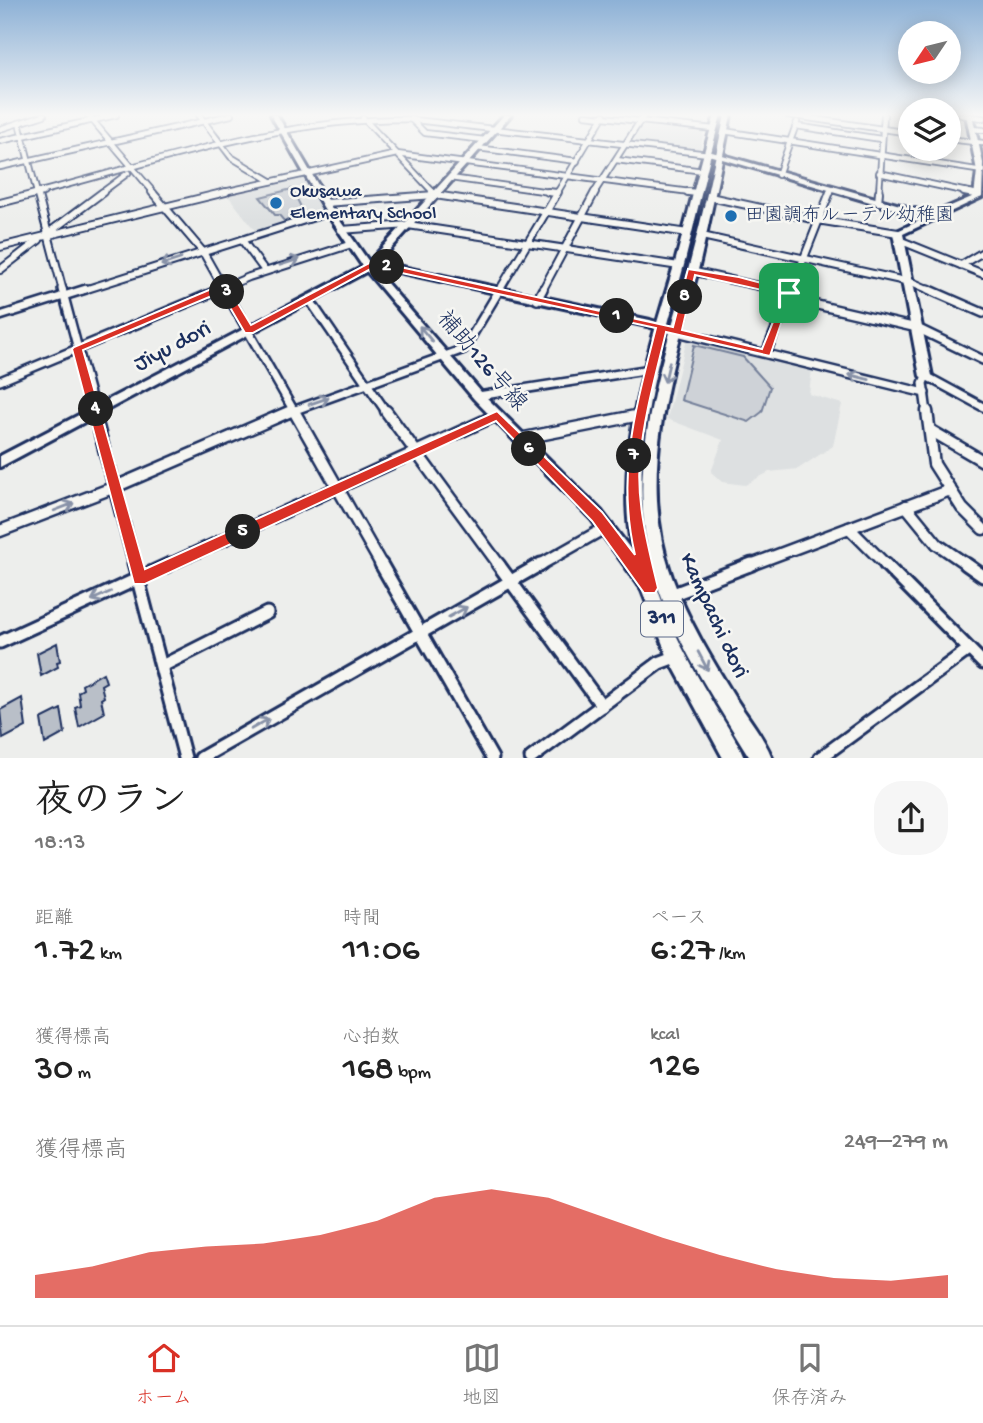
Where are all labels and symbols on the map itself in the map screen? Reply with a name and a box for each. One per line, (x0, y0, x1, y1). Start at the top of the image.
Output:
north arrow (898, 21, 961, 84)
place label: Okusawa Elementary School (290, 181, 436, 226)
marker: Okusawa Elementary School (268, 195, 284, 211)
place label: 田園調布ルーテル幼稚園 (745, 204, 954, 228)
marker: 田園調布ルーテル幼稚園 (723, 208, 739, 224)
pin: 2 (370, 250, 404, 284)
one-way arrow (279, 255, 301, 268)
one-way arrow (161, 257, 183, 269)
pin (759, 263, 819, 323)
pin: 3 (210, 274, 244, 310)
pin: 8 (668, 280, 702, 314)
pin: 1 (600, 298, 634, 334)
street label: 補助126号線 (430, 306, 533, 418)
street label: Jiyu dori (130, 316, 216, 378)
one-way arrow (418, 325, 434, 343)
one-way arrow (660, 360, 673, 383)
one-way arrow (848, 370, 871, 383)
pin: 4 (78, 392, 114, 426)
one-way arrow (308, 394, 330, 406)
pin: 6 (512, 432, 546, 466)
pin: 7 (616, 438, 652, 474)
one-way arrow (52, 499, 74, 512)
pin: 5 (226, 514, 260, 550)
street label: Kampachi dori (672, 549, 754, 683)
one-way arrow (91, 590, 112, 603)
road number: 311 (641, 602, 683, 636)
one-way arrow (447, 605, 467, 619)
one-way arrow (697, 650, 711, 671)
one-way arrow (249, 717, 269, 731)

